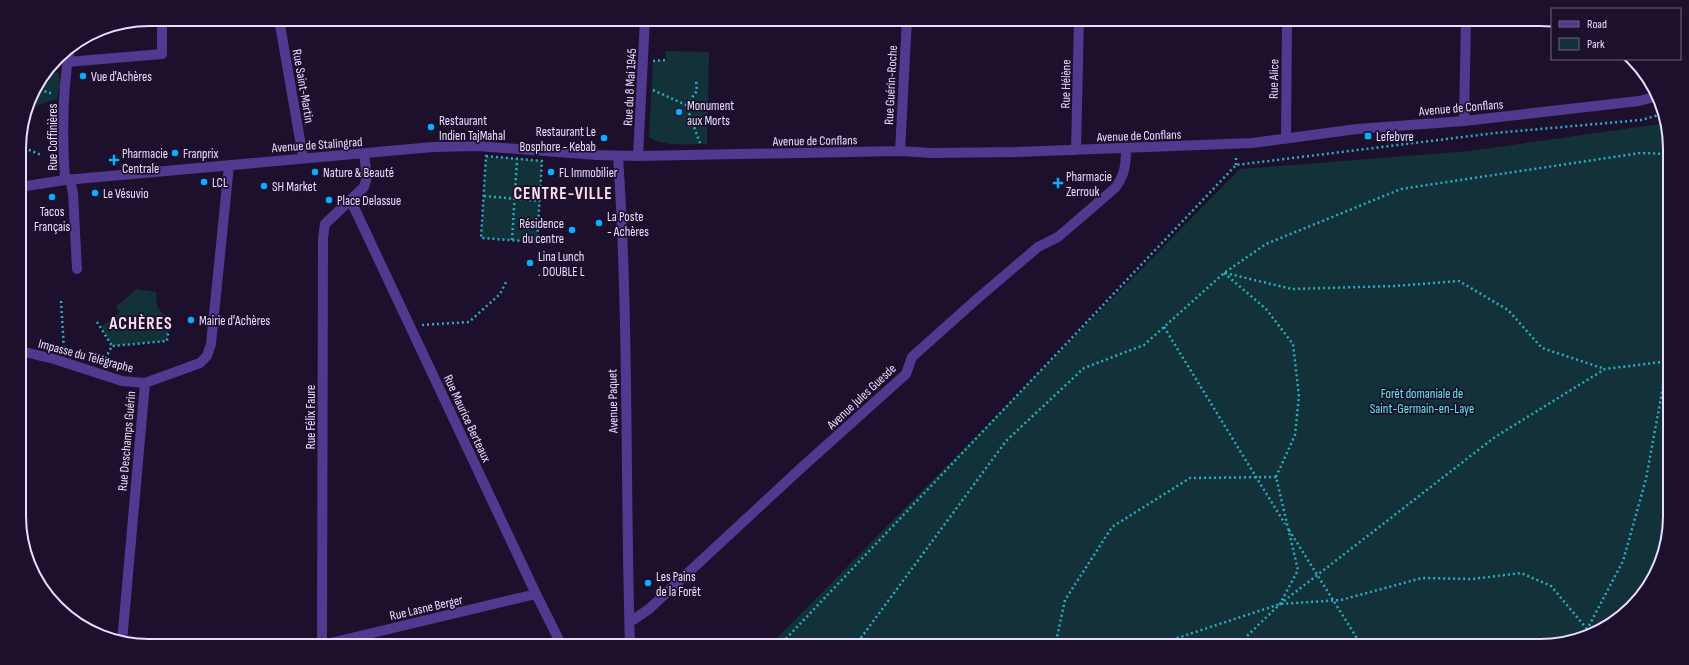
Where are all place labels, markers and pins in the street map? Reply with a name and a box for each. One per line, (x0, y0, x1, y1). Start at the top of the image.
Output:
place label: Vue d'Achères (91, 69, 152, 85)
marker: Vue d'Achères (78, 71, 88, 81)
place label: Monument aux Morts (687, 98, 734, 129)
marker: Monument aux Morts (674, 107, 684, 117)
place label: Restaurant Indien TajMahal (439, 113, 505, 144)
marker: Restaurant Indien TajMahal (426, 122, 436, 132)
place label: Restaurant Le Bosphore - Kebab (519, 124, 596, 155)
place label: Lefebvre (1376, 129, 1414, 145)
marker: Lefebvre (1363, 131, 1373, 141)
marker: Restaurant Le Bosphore - Kebab (599, 133, 609, 143)
place label: Pharmacie Centrale (122, 146, 168, 177)
place label: Franprix (183, 146, 219, 162)
marker: Franprix (170, 148, 180, 158)
marker: Pharmacie Centrale (109, 155, 119, 165)
place label: Nature & Beauté (323, 165, 394, 181)
place label: FL Immobilier (559, 165, 618, 181)
marker: Nature & Beauté (310, 167, 320, 177)
marker: FL Immobilier (546, 167, 556, 177)
place label: Pharmacie Zerrouk (1066, 169, 1112, 200)
place label: LCL (212, 175, 228, 191)
marker: LCL (199, 177, 209, 187)
marker: Pharmacie Zerrouk (1053, 178, 1063, 188)
place label: SH Market (272, 179, 317, 195)
marker: SH Market (259, 181, 269, 191)
place label: Le Vésuvio (103, 186, 149, 202)
marker: Le Vésuvio (90, 188, 100, 198)
marker: Tacos Français (47, 192, 57, 202)
place label: Place Delassue (337, 193, 401, 209)
marker: Place Delassue (324, 195, 334, 205)
place label: Tacos Français (34, 204, 70, 235)
place label: La Poste - Achères (607, 209, 649, 240)
place label: Résidence du centre (519, 216, 564, 247)
marker: La Poste - Achères (594, 218, 604, 228)
marker: Résidence du centre (567, 225, 577, 235)
place label: Lina Lunch . DOUBLE L (538, 249, 585, 280)
marker: Lina Lunch . DOUBLE L (525, 258, 535, 268)
place label: Mairie d'Achères (199, 313, 271, 329)
marker: Mairie d'Achères (186, 315, 196, 325)
place label: Les Pains de la Forêt (656, 569, 701, 600)
marker: Les Pains de la Forêt (643, 578, 653, 588)

